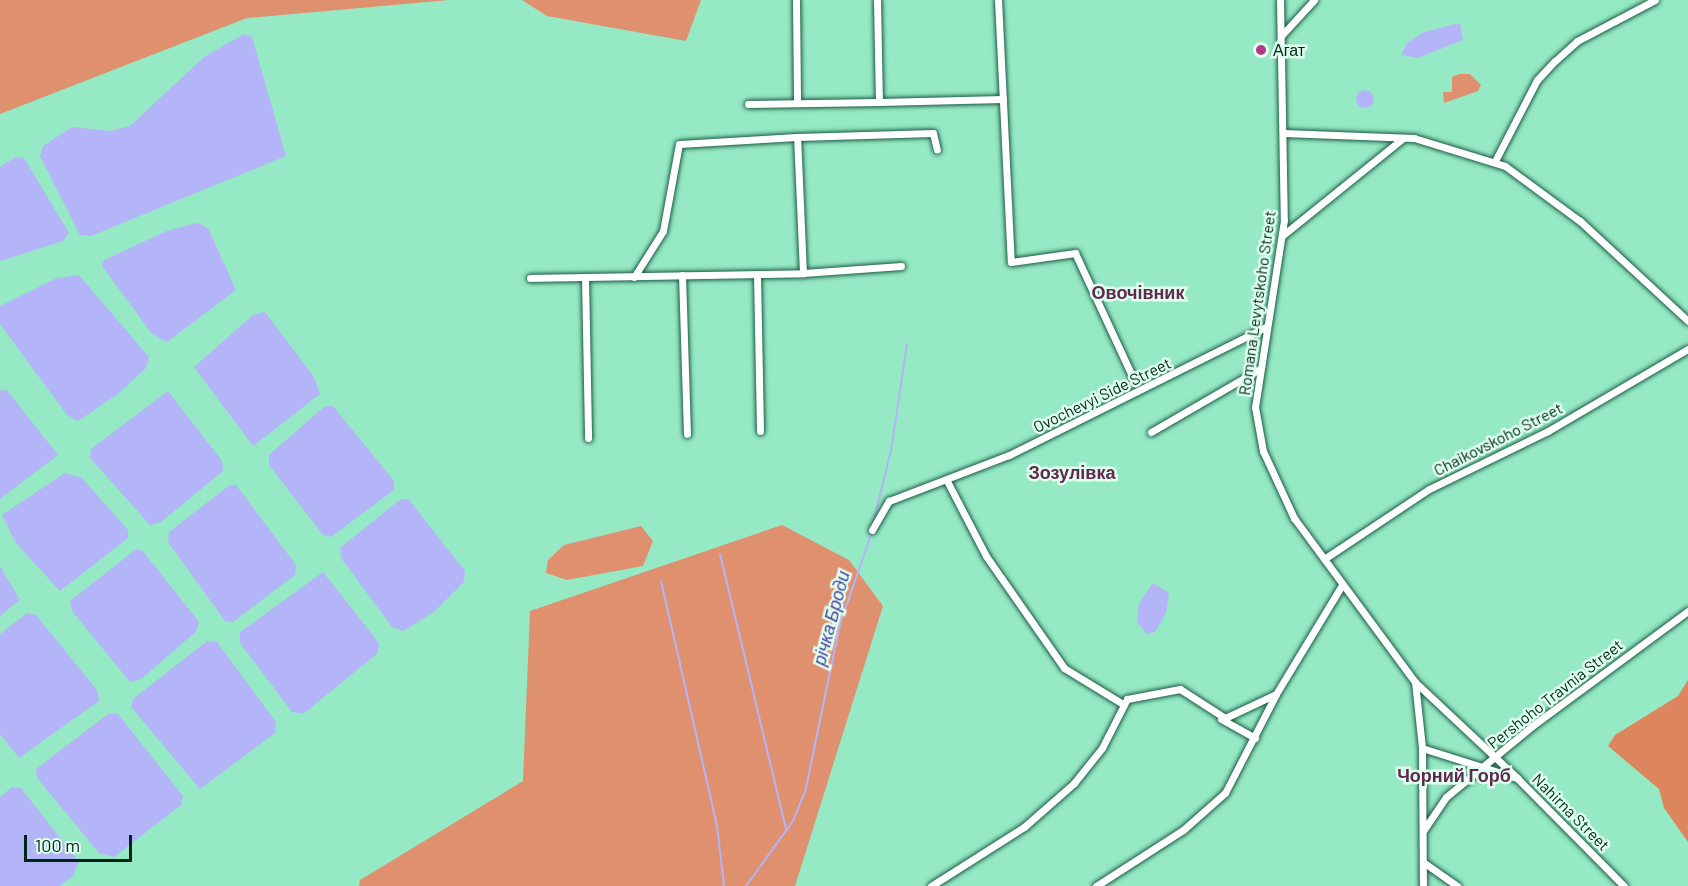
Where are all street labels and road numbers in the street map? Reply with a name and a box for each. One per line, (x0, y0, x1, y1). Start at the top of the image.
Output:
street label: Romana Levytskoho Street (1235, 209, 1279, 397)
street label: Ovochevyi Side Street (1030, 353, 1174, 437)
street label: Chaikovskoho Street (1430, 398, 1566, 480)
street label: Pershoho Travnia Street (1484, 635, 1626, 753)
street label: Nahirna Street (1528, 769, 1614, 855)

